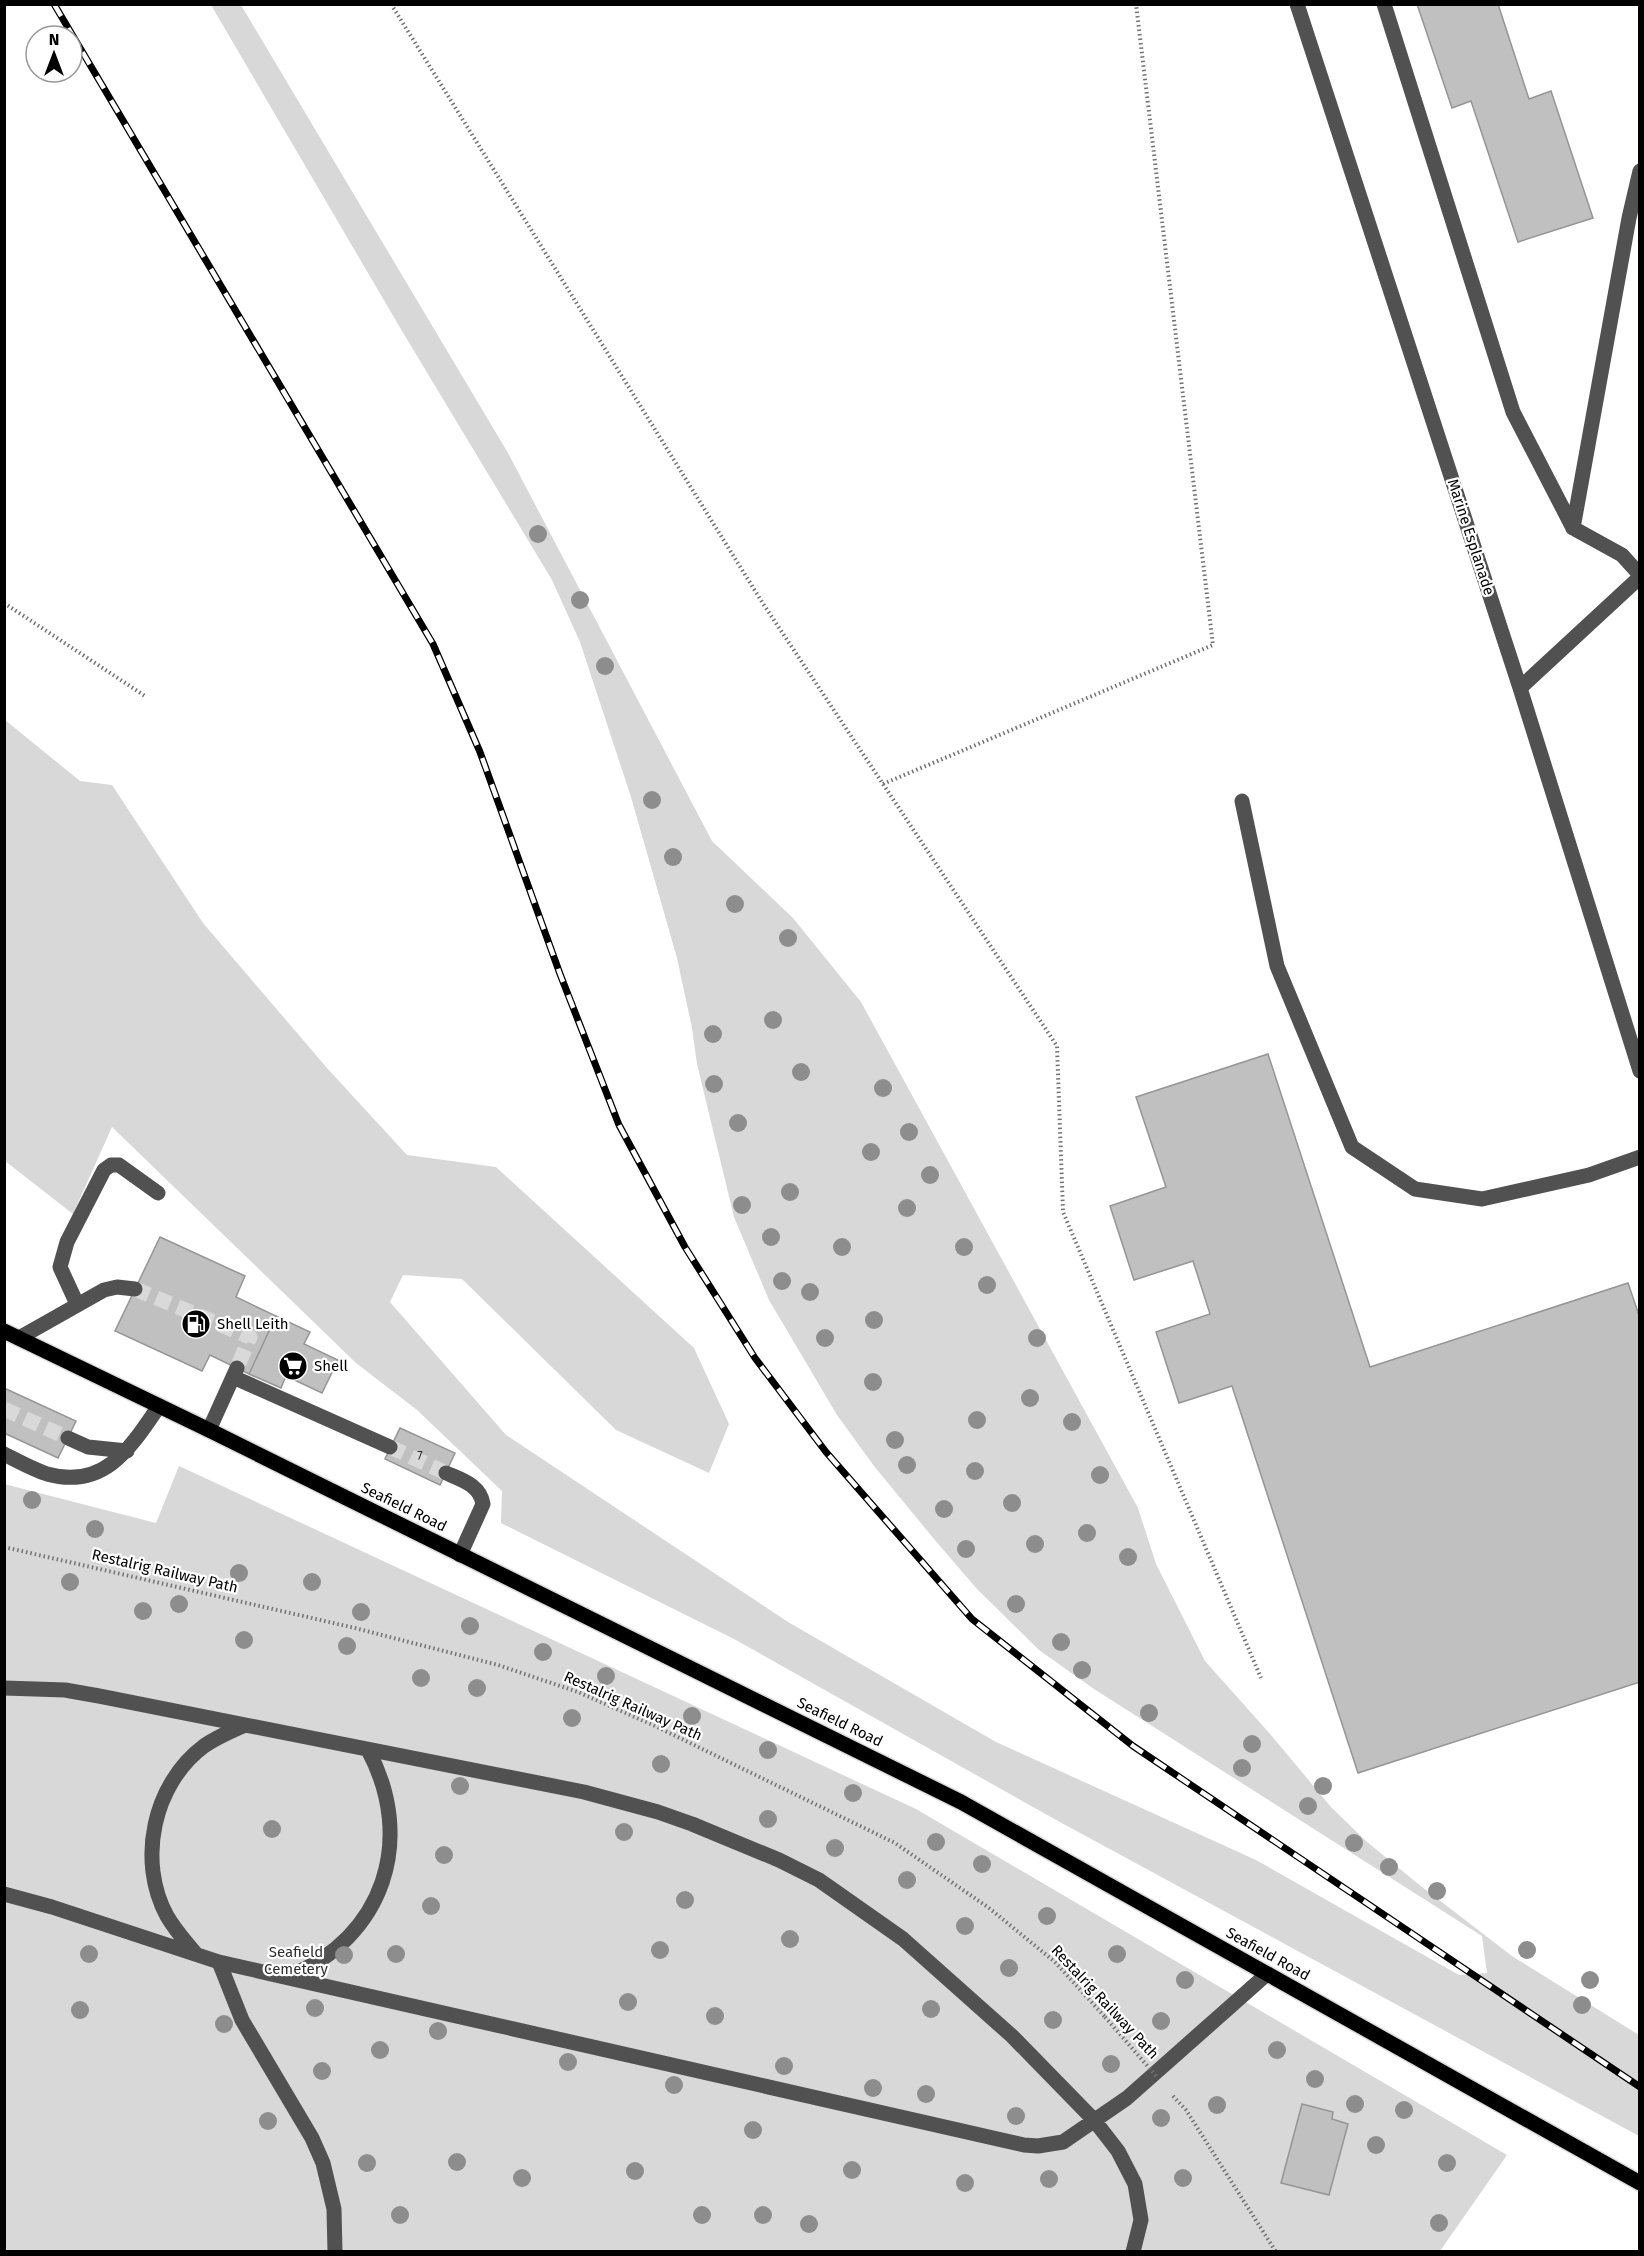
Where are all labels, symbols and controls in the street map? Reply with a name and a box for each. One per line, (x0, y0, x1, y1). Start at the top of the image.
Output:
north arrow (24, 24, 84, 84)
text: N (49, 30, 59, 49)
street label: Marine Esplanade (1444, 477, 1498, 597)
fuel station icon: Shell Leith (180, 1308, 212, 1340)
place label: Shell Leith (217, 1315, 289, 1333)
supermarket icon: Shell (277, 1350, 309, 1382)
place label: Shell (314, 1357, 349, 1375)
house number: 7 (417, 1449, 423, 1463)
street label: Seafield Road (358, 1479, 450, 1535)
street label: Restalrig Railway Path (90, 1545, 240, 1597)
street label: Restalrig Railway Path (561, 1667, 705, 1745)
street label: Seafield Road (794, 1694, 886, 1750)
street label: Seafield Road (1223, 1924, 1313, 1984)
street label: Restalrig Railway Path (1047, 1941, 1163, 2063)
park label: Seafield Cemetery (264, 1943, 329, 1978)

